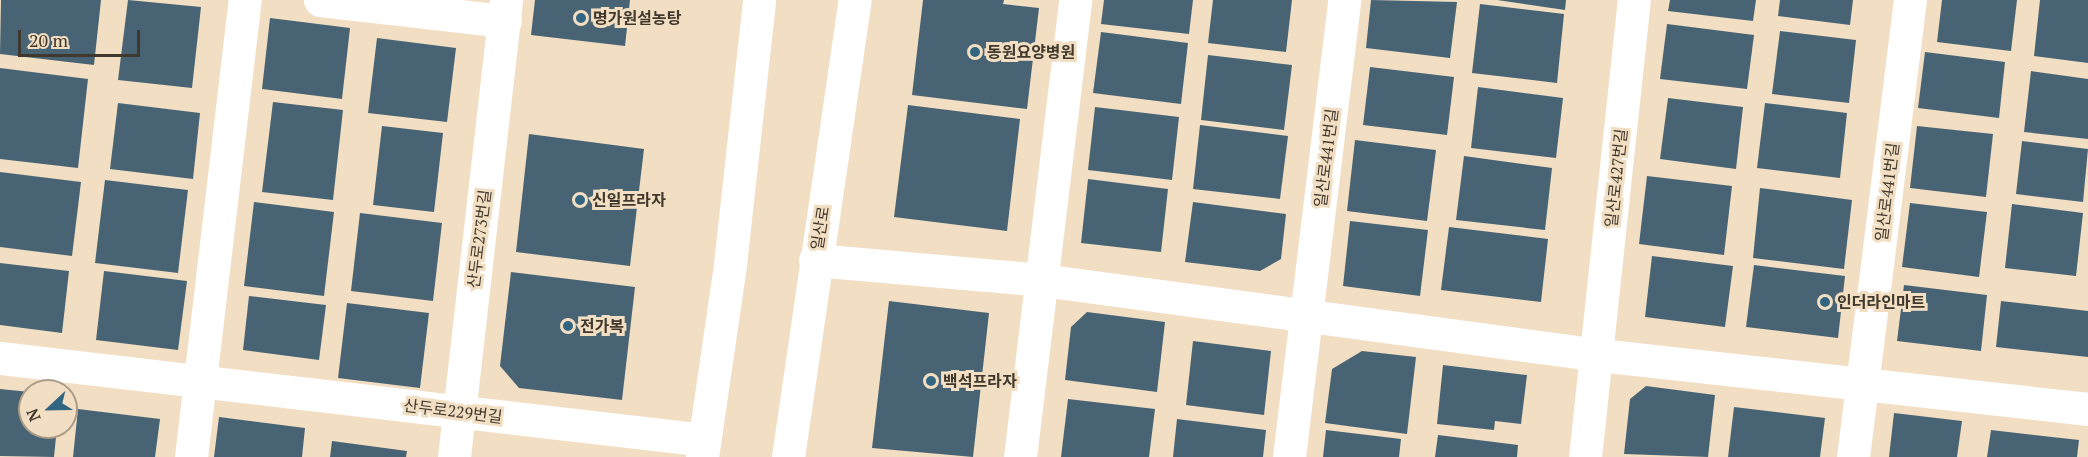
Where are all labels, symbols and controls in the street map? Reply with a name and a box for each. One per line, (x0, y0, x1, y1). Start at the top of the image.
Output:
place label: 명가원설농탕 (593, 8, 681, 28)
marker: 명가원설농탕 (574, 11, 588, 25)
scale bar (21, 18, 142, 56)
text: 20 m (29, 28, 68, 52)
place label: 동원요양병원 (987, 42, 1075, 62)
marker: 동원요양병원 (968, 45, 982, 59)
street label: 일산로441번길 (1310, 108, 1342, 208)
street label: 일산로427번길 (1601, 128, 1631, 228)
street label: 일산로441번길 (1871, 142, 1903, 242)
street label: 산두로273번길 (463, 189, 495, 289)
place label: 신일프라자 (592, 190, 666, 210)
marker: 신일프라자 (573, 193, 587, 207)
street label: 일산로 (807, 205, 833, 251)
place label: 인더라인마트 (1837, 292, 1925, 312)
marker: 인더라인마트 (1818, 295, 1832, 309)
place label: 전가복 (580, 316, 624, 336)
marker: 전가복 (561, 319, 575, 333)
place label: 백석프라자 (943, 371, 1017, 391)
marker: 백석프라자 (924, 374, 938, 388)
north arrow (18, 379, 78, 439)
street label: 산두로229번길 (403, 395, 503, 427)
text: N (21, 405, 46, 425)

